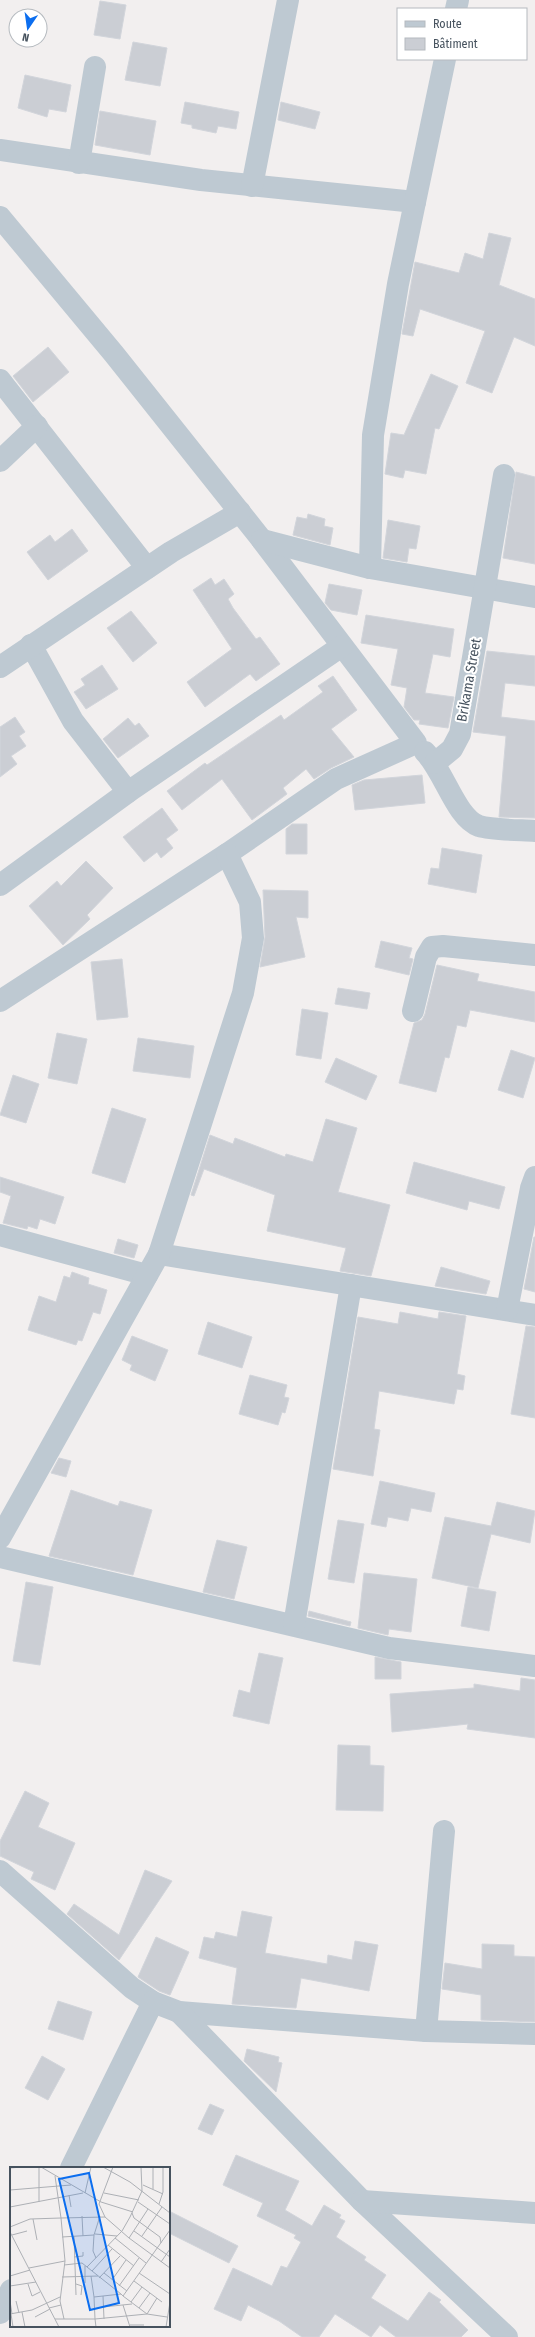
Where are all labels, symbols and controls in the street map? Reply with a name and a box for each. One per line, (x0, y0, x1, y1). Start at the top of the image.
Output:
north arrow (8, 8, 48, 48)
legend (397, 8, 527, 60)
text: Route (433, 17, 462, 31)
text: N (21, 30, 31, 44)
text: Bâtiment (433, 37, 478, 51)
street label: Brikama Street (453, 636, 485, 723)
inset map (10, 2167, 170, 2327)

